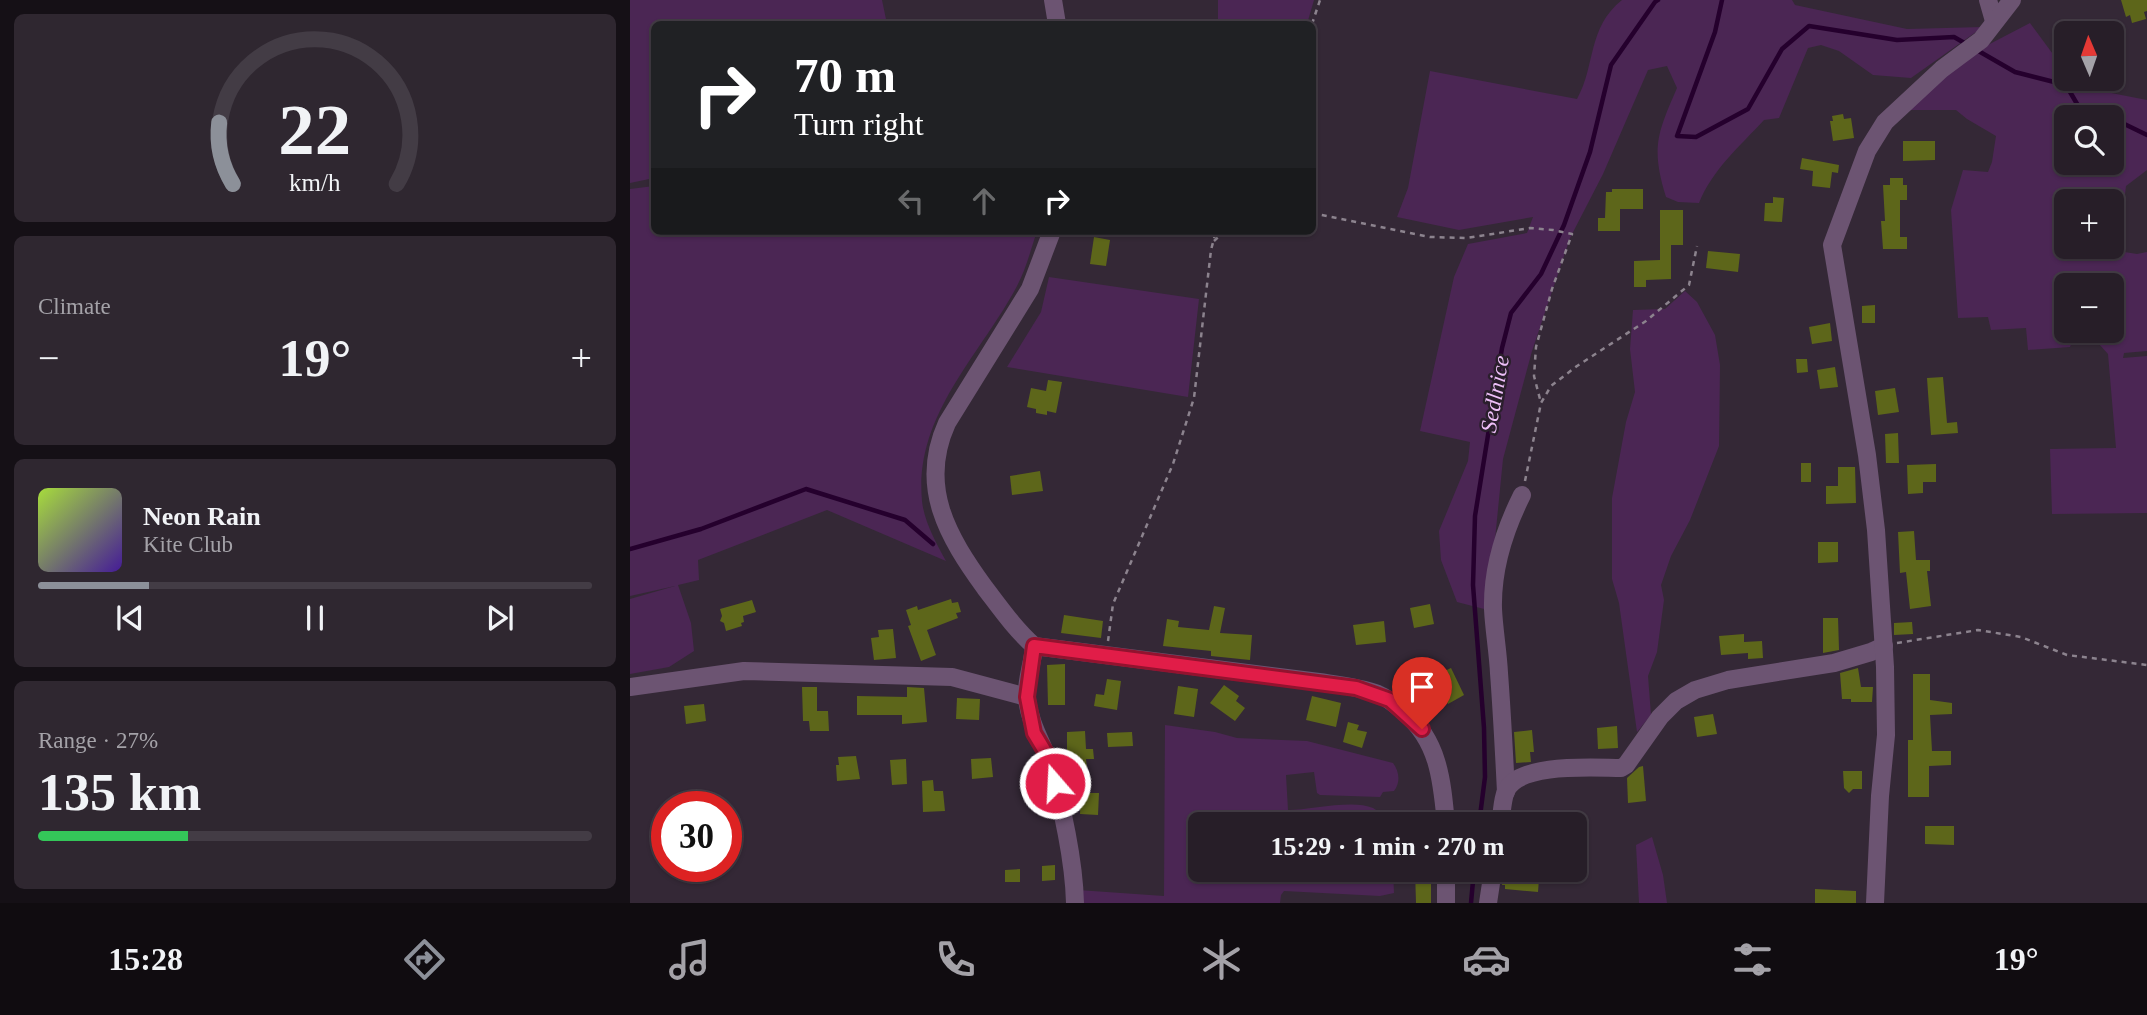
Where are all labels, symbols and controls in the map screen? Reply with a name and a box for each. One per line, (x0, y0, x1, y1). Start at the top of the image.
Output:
north arrow (2054, 21, 2124, 91)
map controls (2054, 21, 2124, 343)
text: 70 m (794, 48, 896, 103)
icon: right (679, 49, 770, 140)
text: 22 (279, 90, 351, 171)
button: search (2054, 105, 2124, 175)
text: Turn right (794, 106, 924, 142)
text: km/h (289, 169, 341, 196)
icon: left (892, 182, 930, 220)
icon: ahead (965, 182, 1003, 220)
icon: right (1038, 182, 1076, 220)
button: + (2054, 189, 2124, 259)
button: − (2054, 273, 2124, 343)
text: Climate (38, 294, 111, 319)
text: 19° (279, 330, 351, 387)
text: − (38, 337, 59, 379)
text: + (571, 337, 592, 379)
water label: Sedlnice (1476, 353, 1514, 435)
text: Neon Rain (143, 502, 261, 531)
text: Kite Club (143, 532, 233, 557)
icon: previous (111, 599, 149, 637)
icon: pause (296, 599, 334, 637)
icon: next (481, 599, 519, 637)
pin (1392, 657, 1452, 729)
icon: arrive (1403, 668, 1441, 706)
text: Range · 27% (38, 728, 158, 753)
position arrow (1018, 746, 1092, 820)
text: 135 km (38, 764, 201, 821)
speed limit sign: 30 (651, 791, 742, 882)
text: 15:29 · 1 min · 270 m (1271, 832, 1505, 861)
icon: directions (400, 935, 449, 984)
icon: music (665, 935, 714, 984)
icon: phone (931, 935, 980, 984)
icon: climate (1197, 935, 1246, 984)
icon: car (1462, 935, 1511, 984)
icon: filters (1728, 935, 1777, 984)
text: 15:28 (108, 941, 183, 977)
text: 19° (1994, 941, 2039, 977)

